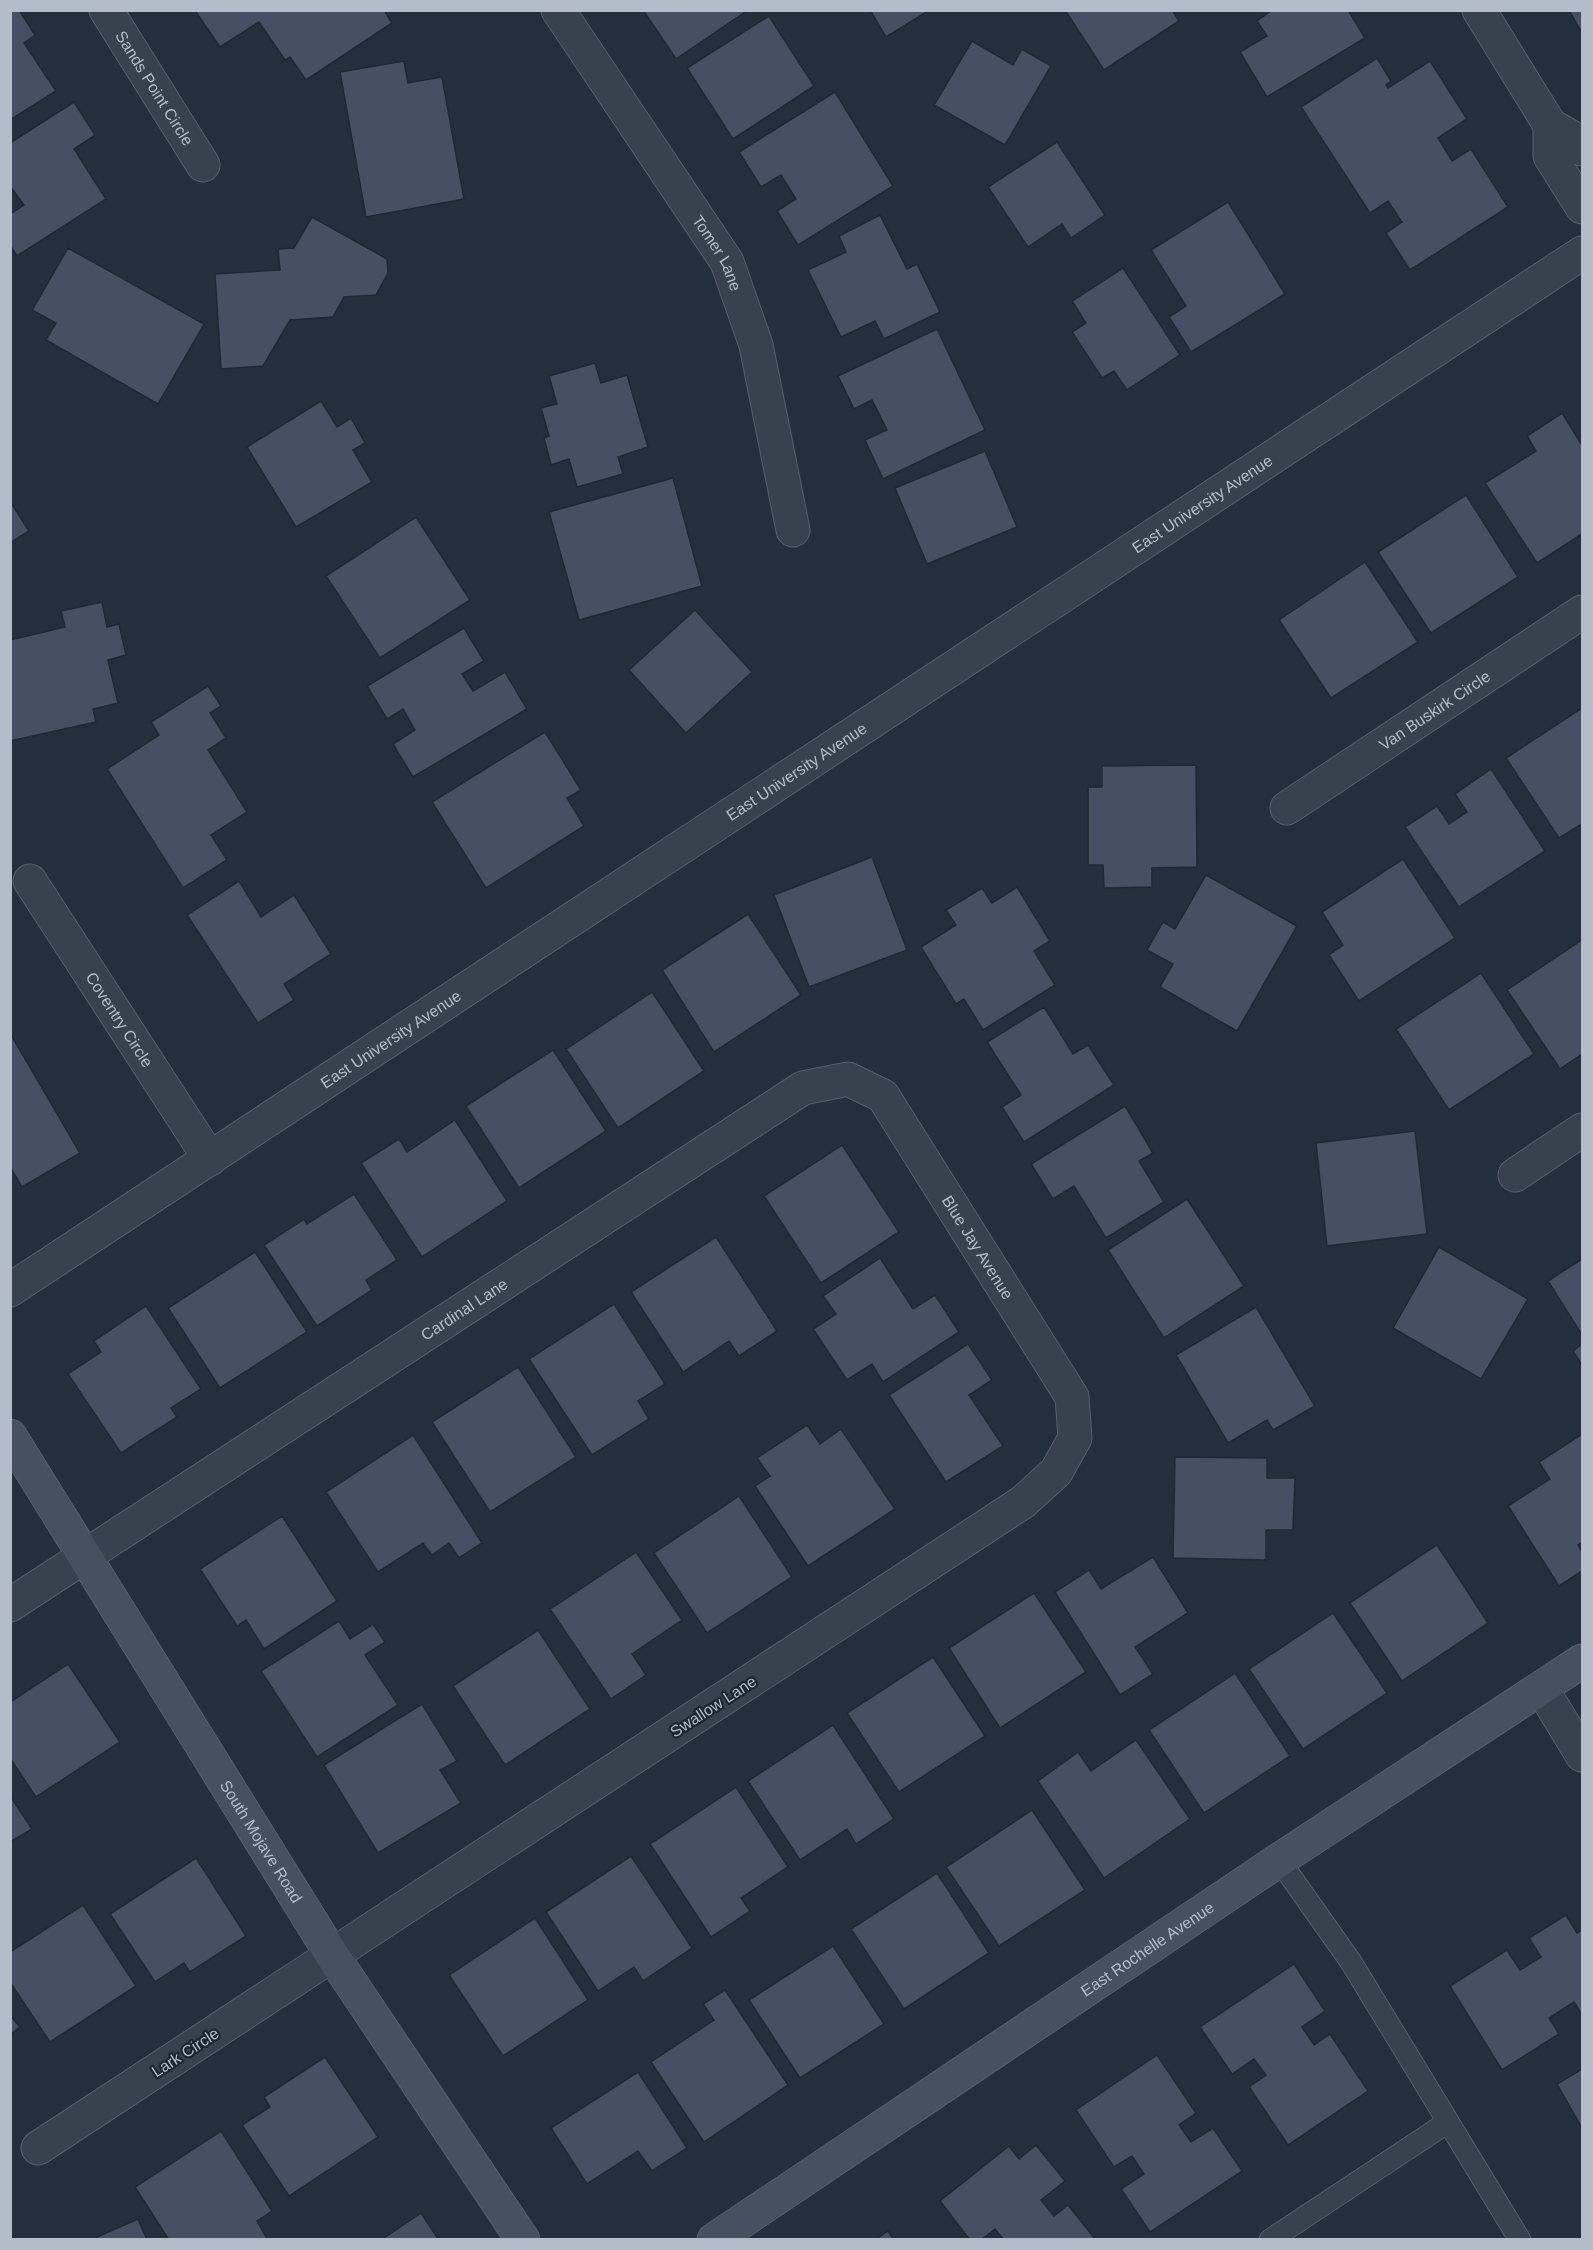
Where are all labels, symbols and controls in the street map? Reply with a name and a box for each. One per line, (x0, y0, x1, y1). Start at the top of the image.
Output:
street label: Sands Point Circle (112, 28, 197, 149)
street label: Tomer Lane (689, 212, 744, 293)
street label: East University Avenue (1129, 452, 1276, 556)
street label: Van Buskirk Circle (1376, 667, 1493, 753)
street label: East University Avenue (723, 719, 870, 824)
street label: Coventry Circle (82, 969, 156, 1070)
street label: East University Avenue (318, 987, 464, 1092)
street label: Blue Jay Avenue (939, 1193, 1016, 1302)
street label: Cardinal Lane (418, 1275, 511, 1344)
street label: Swallow Lane (667, 1672, 759, 1740)
street label: South Mojave Road (217, 1777, 305, 1906)
street label: East Rochelle Avenue (1078, 1898, 1217, 2000)
street label: Lark Circle (149, 2024, 222, 2080)

